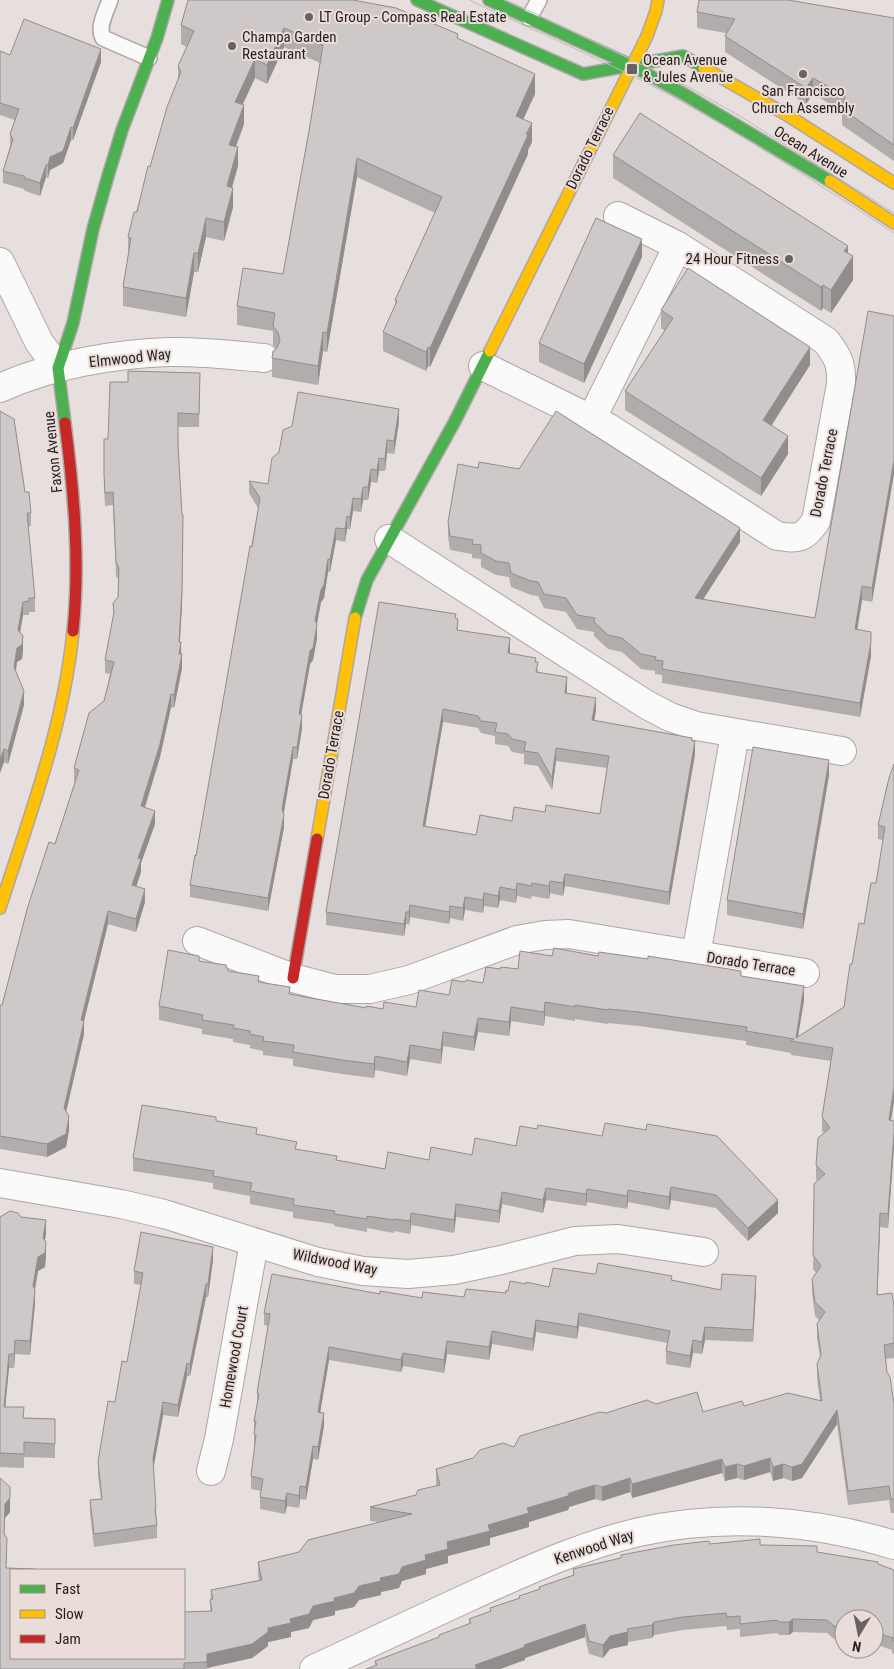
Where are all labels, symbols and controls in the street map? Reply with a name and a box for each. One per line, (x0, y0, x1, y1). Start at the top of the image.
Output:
place label: LT Group - Compass Real Estate (319, 8, 507, 26)
marker: LT Group - Compass Real Estate (303, 11, 315, 23)
place label: Champa Garden Restaurant (242, 28, 336, 63)
marker: Champa Garden Restaurant (226, 40, 238, 52)
place label: Ocean Avenue & Jules Avenue (643, 51, 733, 86)
marker: Ocean Avenue & Jules Avenue (625, 62, 639, 76)
marker: San Francisco Church Assembly (797, 68, 809, 80)
place label: San Francisco Church Assembly (752, 82, 854, 117)
street label: Dorado Terrace (562, 104, 618, 192)
street label: Ocean Avenue (771, 122, 851, 182)
place label: 24 Hour Fitness (686, 250, 779, 268)
marker: 24 Hour Fitness (783, 253, 795, 265)
street label: Elmwood Way (88, 345, 172, 371)
street label: Faxon Avenue (40, 410, 66, 494)
street label: Dorado Terrace (807, 427, 841, 519)
street label: Dorado Terrace (314, 709, 348, 801)
street label: Dorado Terrace (705, 948, 797, 980)
street label: Wildwood Way (291, 1245, 379, 1279)
street label: Homewood Court (216, 1304, 252, 1410)
street label: Kenwood Way (552, 1526, 636, 1568)
legend (10, 1569, 185, 1659)
text: Fast (55, 1580, 80, 1598)
text: Slow (55, 1605, 84, 1623)
north arrow (834, 1609, 884, 1659)
text: Jam (55, 1630, 81, 1648)
text: N (851, 1638, 862, 1655)

